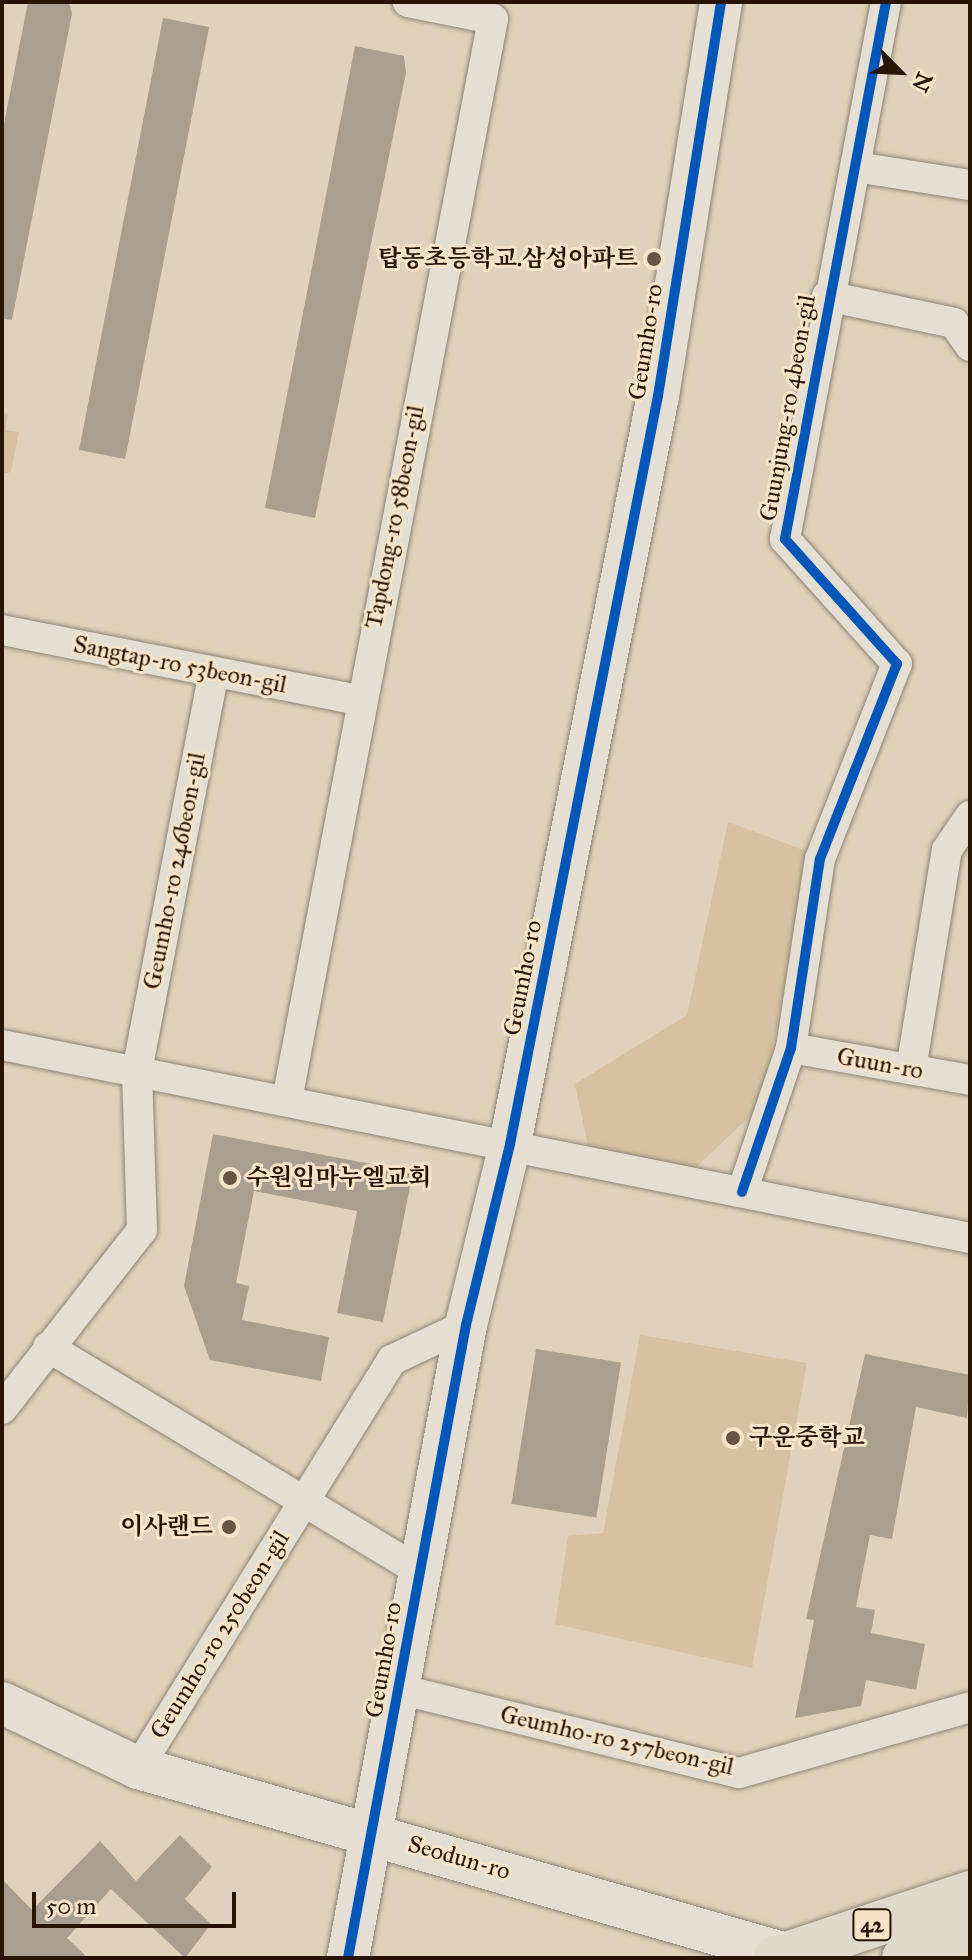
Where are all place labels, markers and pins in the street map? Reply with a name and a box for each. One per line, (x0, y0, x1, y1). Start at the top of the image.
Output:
place label: 탑동초등학교.삼성아파트 (378, 245, 638, 273)
marker: 탑동초등학교.삼성아파트 (645, 250, 663, 268)
place label: 수원임마누엘교회 (246, 1164, 431, 1192)
marker: 수원임마누엘교회 (221, 1169, 239, 1187)
place label: 구운중학교 (749, 1424, 865, 1452)
marker: 구운중학교 (724, 1429, 742, 1447)
place label: 이사랜드 (120, 1513, 213, 1541)
marker: 이사랜드 (220, 1518, 238, 1536)

